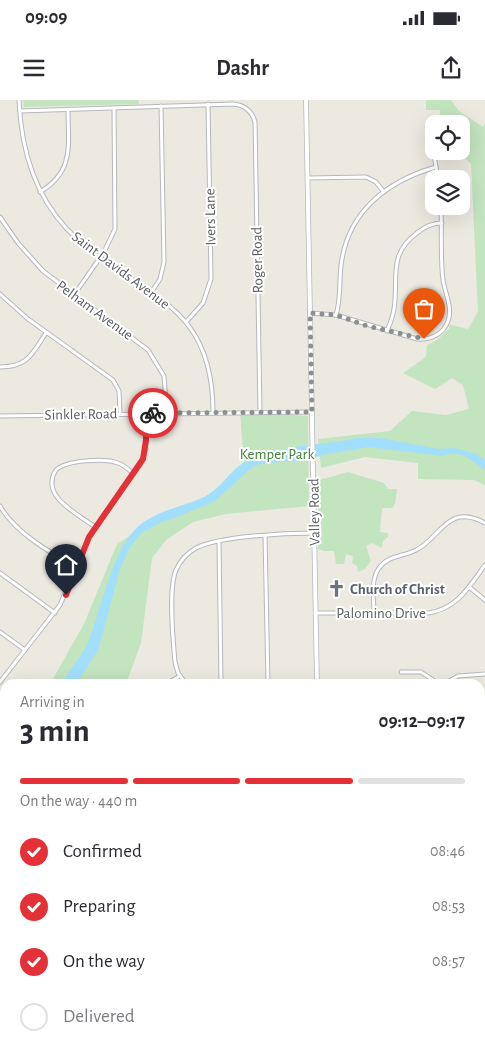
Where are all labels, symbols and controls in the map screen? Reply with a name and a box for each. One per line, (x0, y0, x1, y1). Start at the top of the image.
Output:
text: 09:09 (25, 8, 68, 27)
icon: menu (20, 54, 48, 82)
icon: share (437, 54, 465, 82)
text: Dashr (216, 57, 269, 79)
map controls (425, 115, 470, 215)
button: locate (425, 115, 470, 160)
button: layers (425, 170, 470, 215)
street label: Ivers Lane (203, 188, 218, 246)
street label: Roger Road (249, 226, 266, 293)
street label: Saint Davids Avenue (69, 229, 173, 312)
street label: Pelham Avenue (54, 278, 136, 343)
pin (403, 288, 445, 339)
icon: bag (410, 295, 438, 323)
courier (128, 388, 178, 438)
icon: bike (139, 399, 167, 427)
street label: Sinkler Road (44, 406, 118, 423)
park label: Kemper Park (240, 447, 314, 462)
street label: Valley Road (306, 478, 323, 546)
pin (45, 544, 87, 595)
icon: home (52, 551, 80, 579)
church icon: Church of Christ (326, 579, 346, 599)
place label: Church of Christ (350, 582, 445, 597)
street label: Palomino Drive (336, 606, 426, 621)
text: Arriving in (20, 694, 85, 710)
text: 09:12–09:17 (379, 712, 465, 731)
text: 3 min (20, 715, 90, 747)
text: On the way · 440 m (20, 793, 137, 809)
icon: check (20, 838, 48, 866)
text: Confirmed (63, 842, 142, 861)
text: 08:46 (430, 843, 465, 859)
icon: check (20, 893, 48, 921)
text: Preparing (63, 897, 136, 916)
text: 08:53 (432, 898, 465, 914)
icon: check (20, 948, 48, 976)
text: On the way (63, 952, 145, 971)
text: 08:57 (432, 953, 465, 969)
text: Delivered (63, 1007, 135, 1026)

